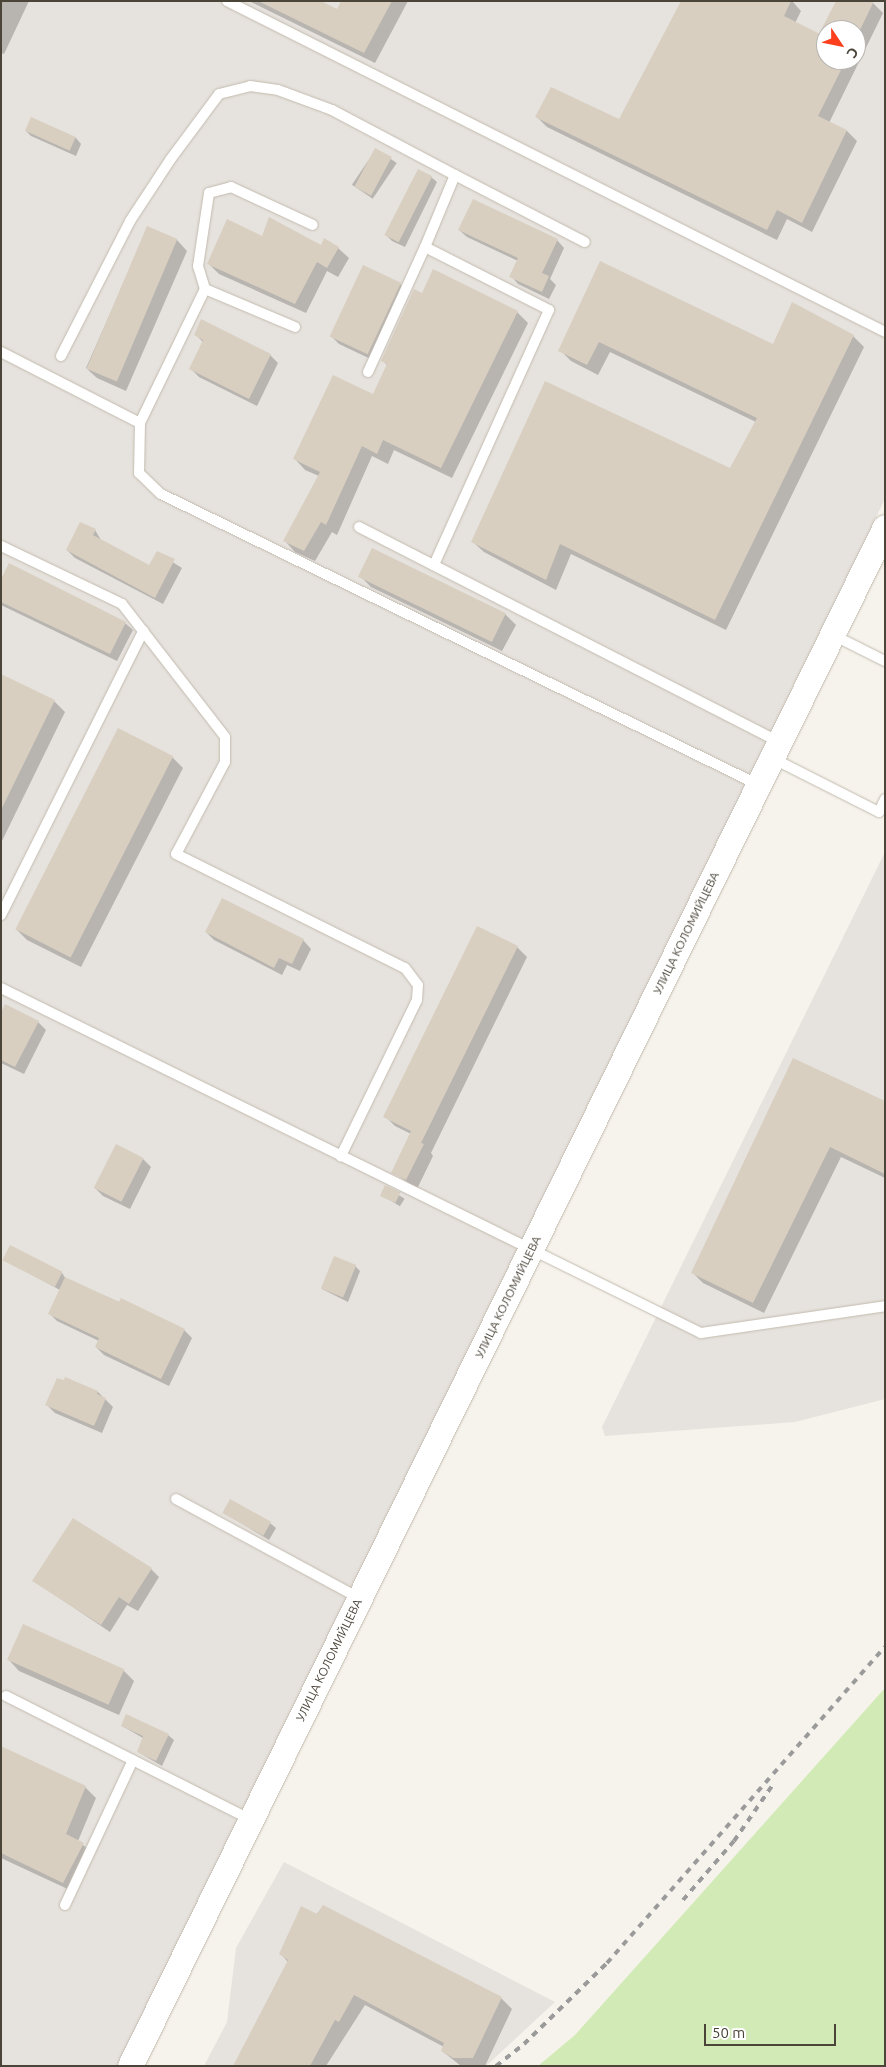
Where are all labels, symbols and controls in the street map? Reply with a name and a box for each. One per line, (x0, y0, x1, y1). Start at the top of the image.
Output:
north arrow (816, 20, 866, 70)
text: С (843, 45, 862, 61)
street label: УЛИЦА КОЛОМИЙЦЕВА (650, 869, 722, 997)
street label: УЛИЦА КОЛОМИЙЦЕВА (472, 1233, 544, 1361)
street label: УЛИЦА КОЛОМИЙЦЕВА (293, 1596, 365, 1724)
scale bar (706, 2014, 838, 2046)
text: 50 m (712, 2024, 745, 2041)

